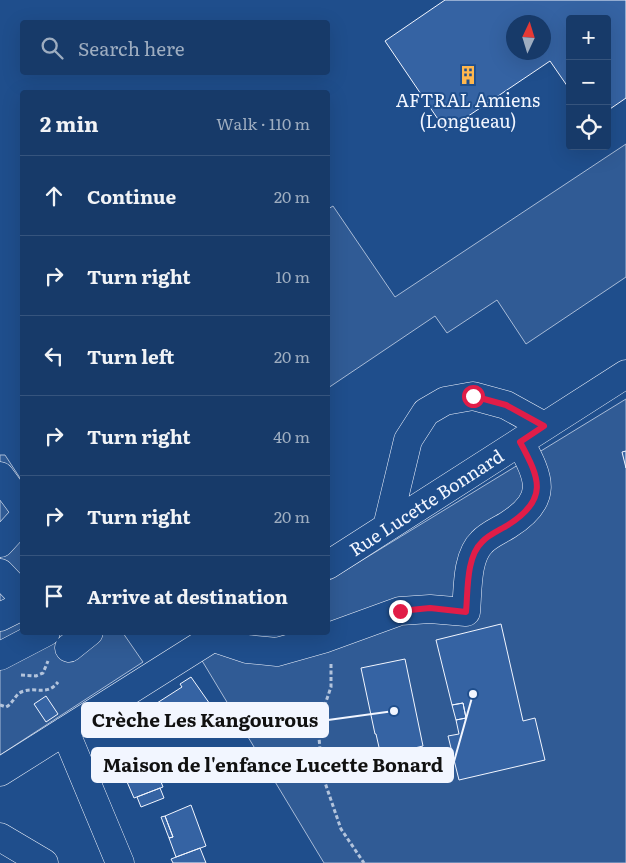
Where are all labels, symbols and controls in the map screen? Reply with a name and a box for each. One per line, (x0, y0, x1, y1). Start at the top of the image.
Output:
north arrow (506, 15, 551, 60)
map controls (566, 15, 611, 150)
button: + (566, 15, 611, 60)
search box (20, 20, 330, 75)
icon: search (38, 34, 66, 62)
text: Search here (78, 34, 185, 62)
button: − (566, 60, 611, 105)
building icon: AFTRAL Amiens (Longueau) (457, 64, 479, 86)
place label: AFTRAL Amiens (Longueau) (396, 86, 540, 134)
button: locate (566, 105, 611, 150)
text: 2 min (40, 107, 99, 138)
text: Walk · 110 m (216, 111, 310, 135)
icon: ahead (40, 182, 68, 210)
text: Continue (87, 182, 176, 210)
text: 20 m (274, 184, 310, 208)
icon: right (40, 262, 68, 290)
text: Turn right (87, 262, 191, 290)
text: 10 m (276, 264, 310, 288)
icon: left (40, 342, 68, 370)
text: Turn left (87, 342, 174, 370)
text: 20 m (274, 344, 310, 368)
route start (462, 385, 485, 408)
icon: right (40, 422, 68, 450)
text: Turn right (87, 422, 191, 450)
text: 40 m (273, 424, 310, 448)
street label: Rue Lucette Bonnard (343, 442, 509, 562)
icon: right (40, 502, 68, 530)
text: Turn right (87, 502, 191, 530)
text: 20 m (274, 504, 310, 528)
icon: arrive (40, 582, 68, 610)
text: Arrive at destination (87, 582, 288, 610)
route end (389, 600, 412, 623)
callout: Crèche Les Kangourous (82, 703, 328, 737)
text: Crèche Les Kangourous (92, 705, 318, 733)
callout: Maison de l'enfance Lucette Bonard (92, 748, 453, 782)
text: Maison de l'enfance Lucette Bonard (103, 750, 444, 778)

